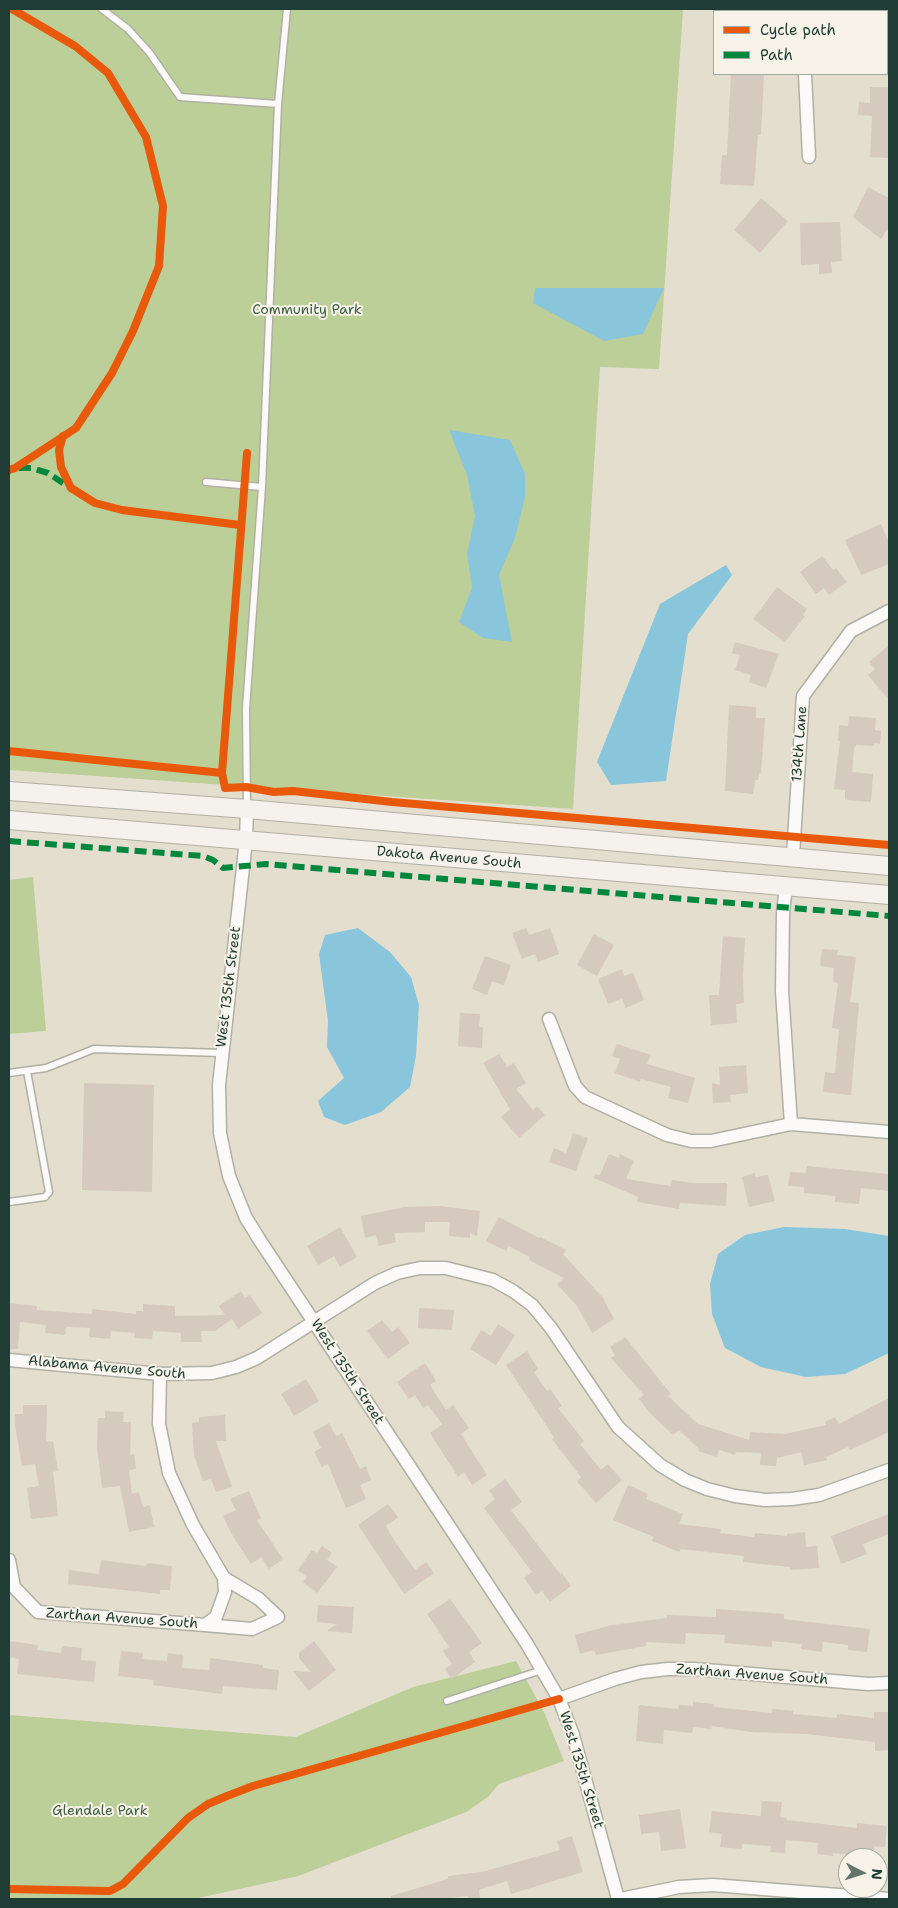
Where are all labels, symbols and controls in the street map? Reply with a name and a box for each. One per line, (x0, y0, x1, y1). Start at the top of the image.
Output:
legend (713, 10, 888, 75)
text: Cycle path (760, 20, 836, 40)
text: Path (760, 45, 793, 65)
park label: Community Park (252, 302, 362, 318)
street label: 134th Lane (789, 705, 811, 783)
street label: Dakota Avenue South (376, 843, 522, 873)
street label: West 135th Street (213, 925, 245, 1049)
street label: West 135th Street (307, 1316, 387, 1428)
street label: Alabama Avenue South (27, 1353, 187, 1383)
street label: Zarthan Avenue South (45, 1605, 199, 1633)
street label: Zarthan Avenue South (675, 1661, 829, 1689)
street label: West 135th Street (555, 1709, 607, 1831)
park label: Glendale Park (52, 1803, 148, 1819)
north arrow (838, 1848, 888, 1898)
text: N (867, 1868, 886, 1881)

